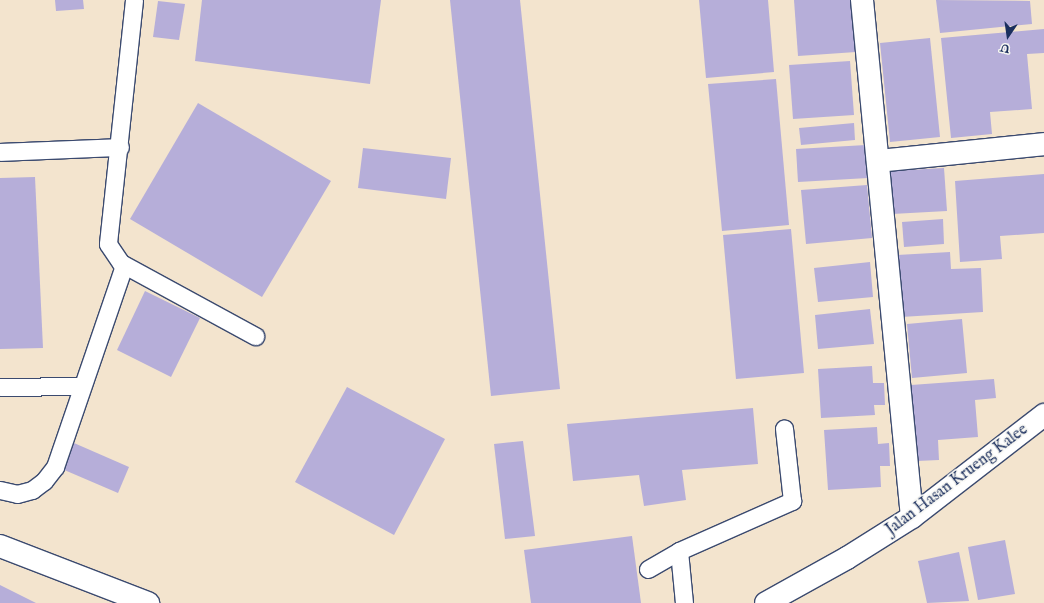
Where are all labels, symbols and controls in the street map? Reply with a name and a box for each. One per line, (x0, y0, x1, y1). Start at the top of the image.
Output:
north arrow (988, 16, 1028, 56)
text: U (999, 40, 1011, 56)
street label: Jalan Hasan Krueng Kalee (882, 420, 1032, 540)

